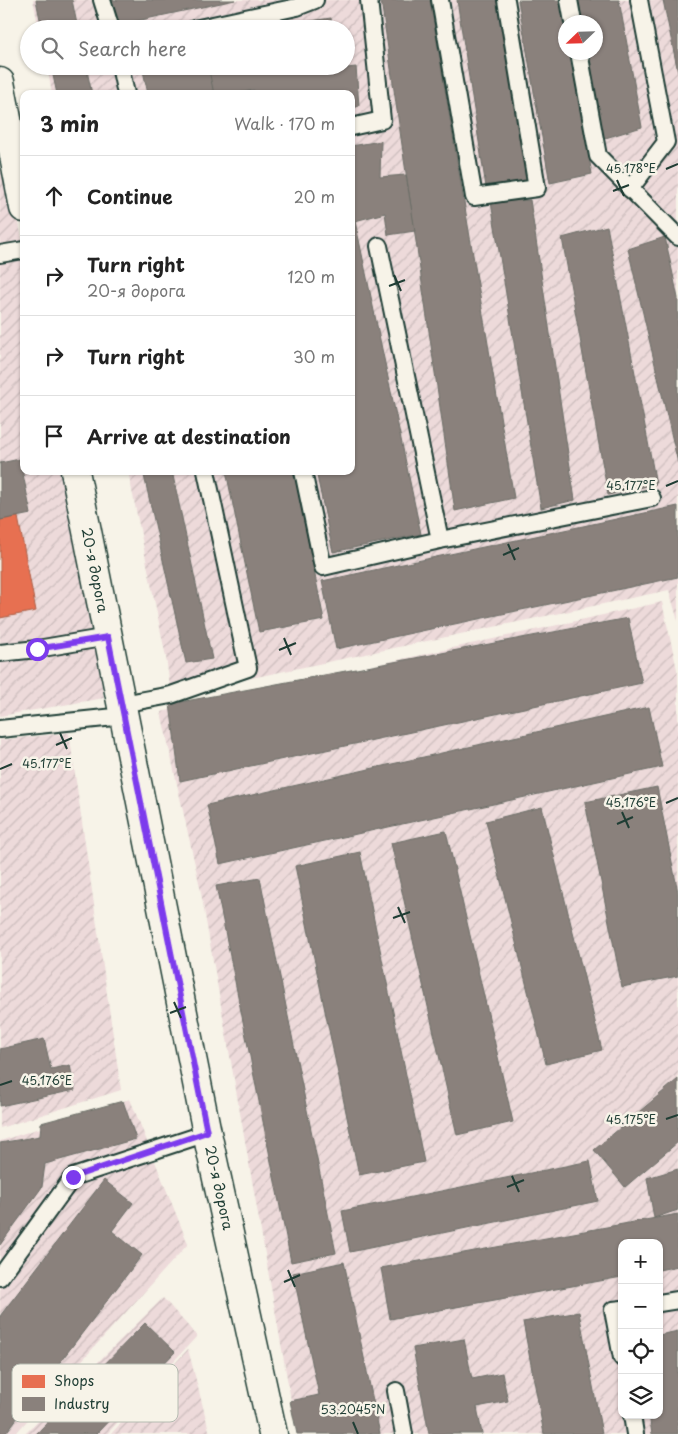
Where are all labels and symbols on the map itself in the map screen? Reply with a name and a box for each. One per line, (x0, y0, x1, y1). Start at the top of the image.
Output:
north arrow (558, 15, 603, 60)
text: 45.178°E (606, 159, 656, 177)
text: 45.177°E (606, 476, 656, 494)
street label: 20-я дорога (77, 526, 114, 614)
route start (26, 638, 49, 661)
text: 45.177°E (22, 754, 72, 772)
text: 45.176°E (606, 793, 656, 811)
text: 45.176°E (22, 1071, 72, 1089)
text: 45.175°E (606, 1110, 656, 1128)
street label: 20-я дорога (200, 1143, 239, 1232)
route end (62, 1166, 85, 1189)
legend (12, 1364, 178, 1422)
text: Shops (54, 1370, 94, 1391)
text: Industry (54, 1393, 109, 1414)
text: 53.2045°N (320, 1400, 386, 1418)

